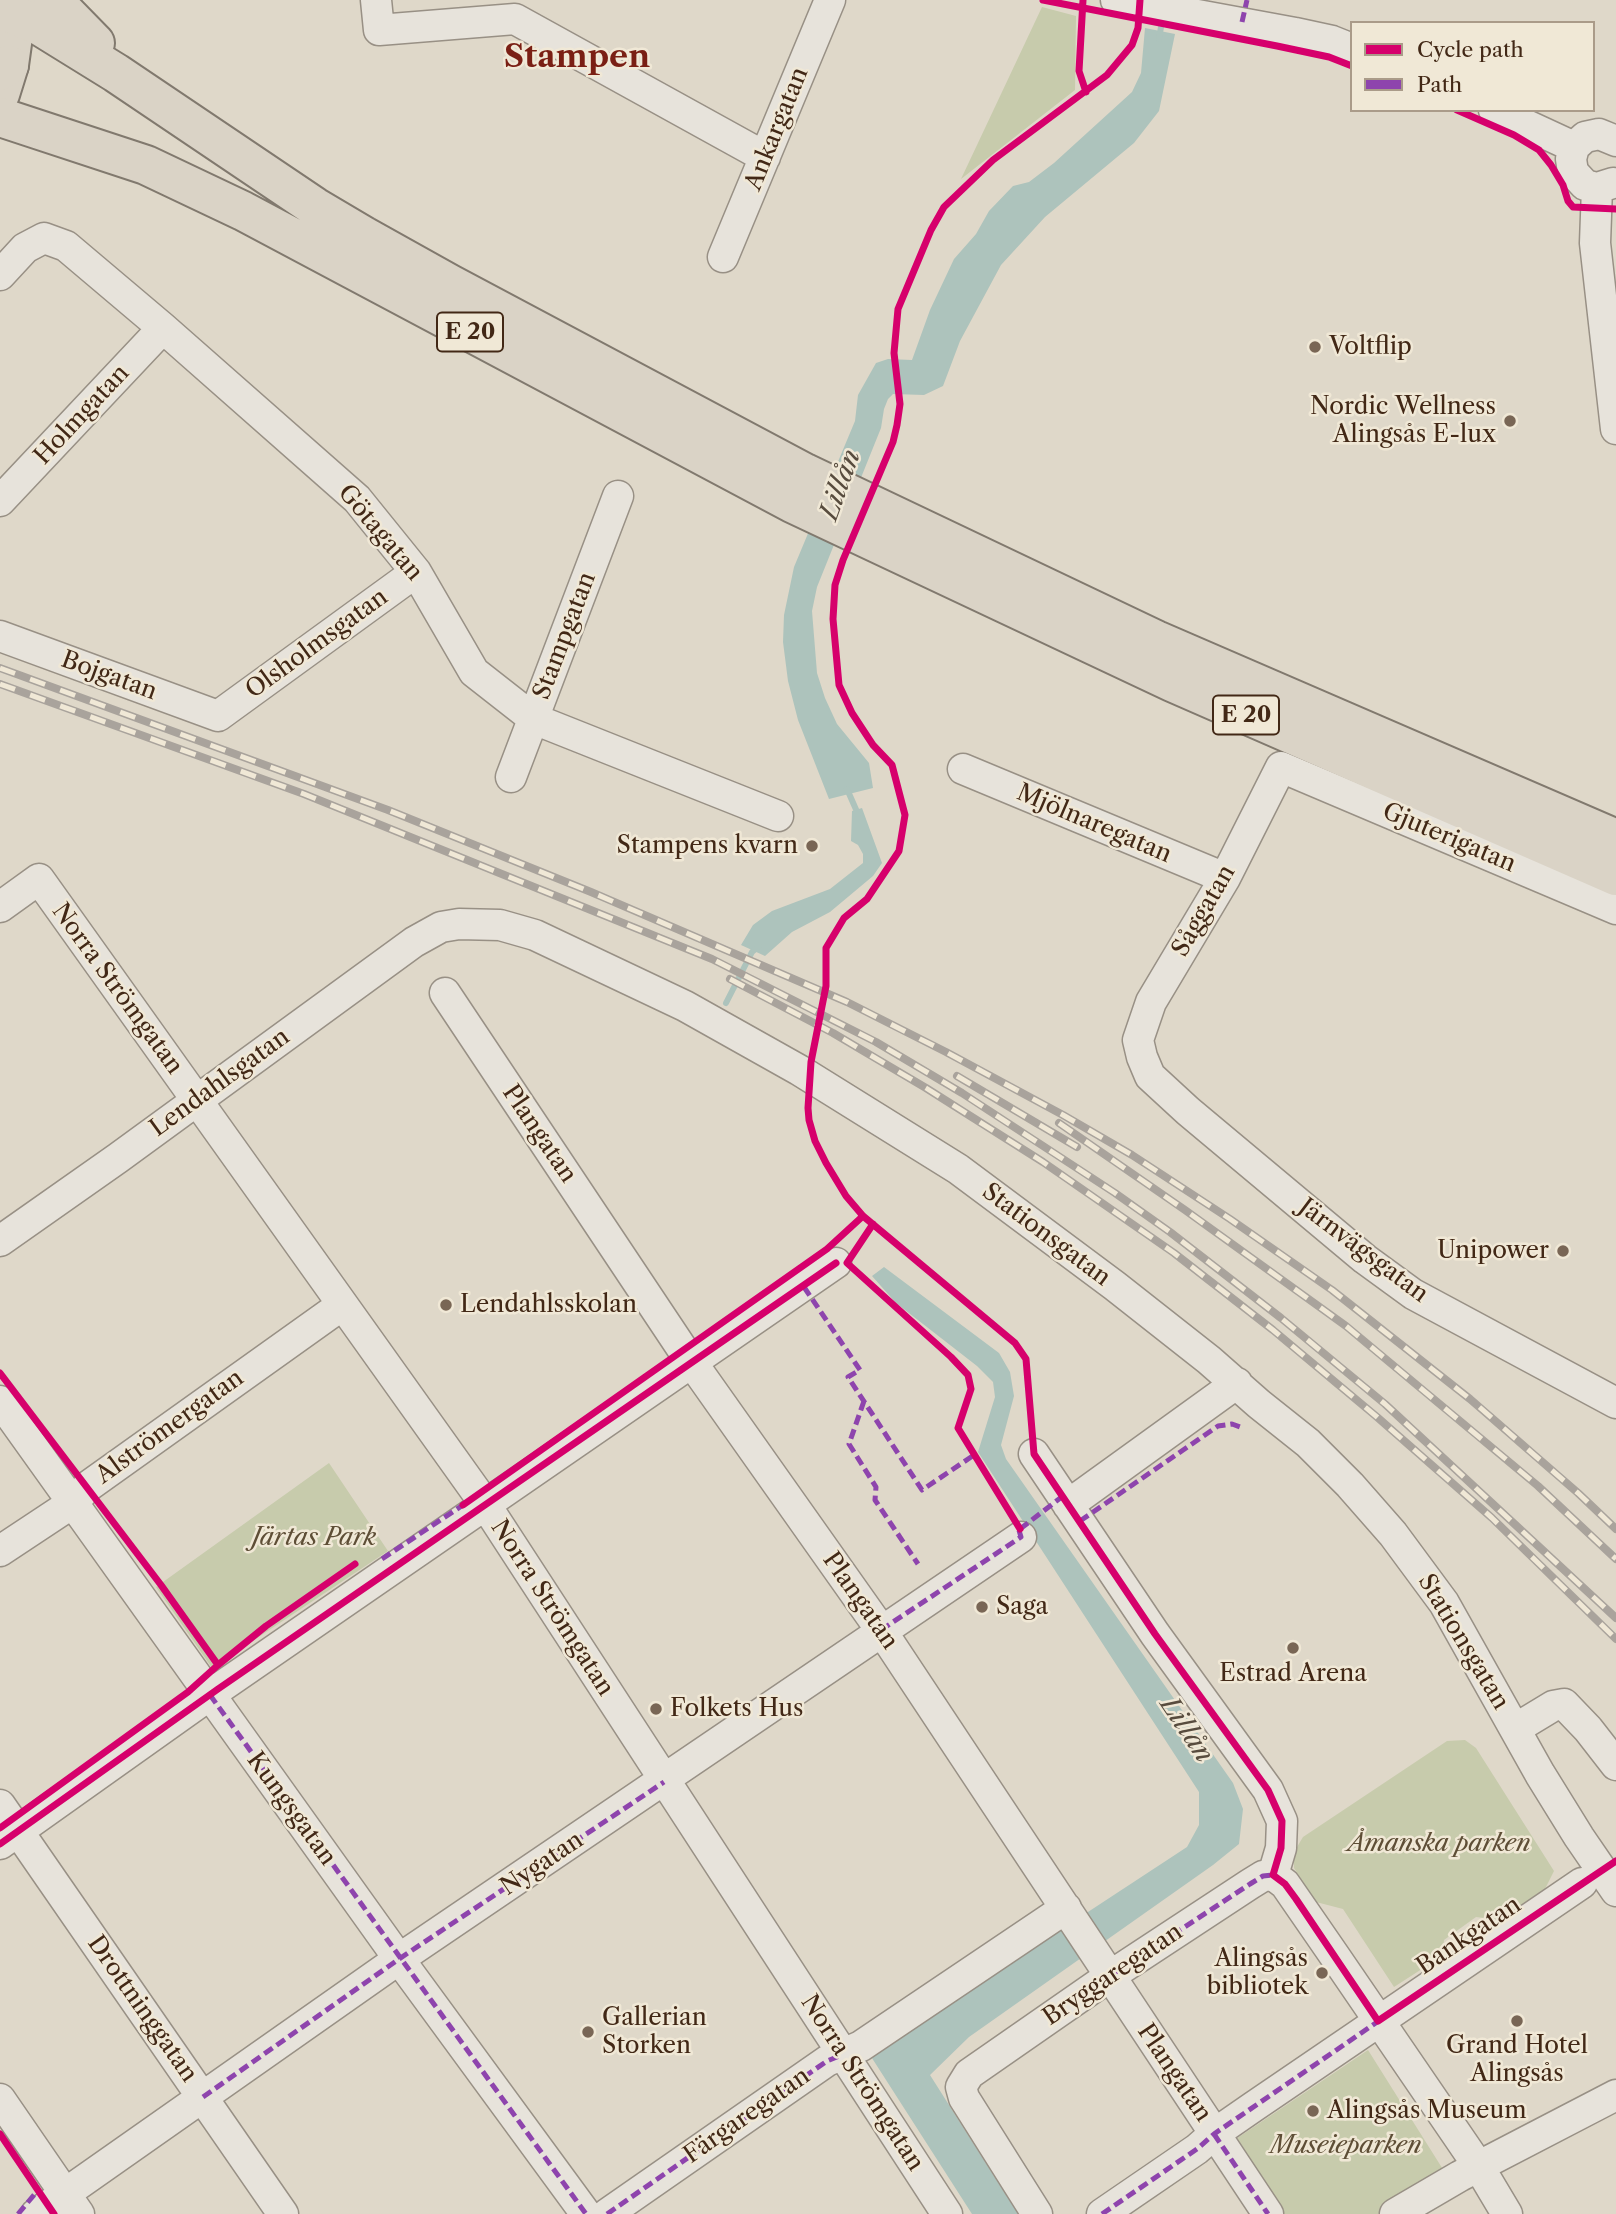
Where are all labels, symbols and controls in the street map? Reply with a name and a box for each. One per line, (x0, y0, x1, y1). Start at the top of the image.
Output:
legend (1350, 21, 1595, 112)
text: Cycle path (1417, 37, 1524, 62)
district label: Stampen (504, 39, 650, 77)
street label: Ankargatan (739, 63, 815, 195)
text: Path (1417, 72, 1462, 97)
road number: E 20 (437, 312, 503, 352)
place label: Voltflip (1329, 333, 1412, 361)
marker: Voltflip (1307, 339, 1323, 355)
street label: Holmgatan (29, 359, 135, 471)
place label: Nordic Wellness Alingsås E-lux (1310, 393, 1496, 449)
marker: Nordic Wellness Alingsås E-lux (1502, 413, 1518, 429)
water label: Lillån (814, 446, 868, 524)
street label: Götagatan (331, 479, 429, 587)
street label: Stampgatan (528, 568, 602, 704)
street label: Olsholmsgatan (240, 583, 394, 705)
street label: Bojgatan (57, 645, 161, 707)
road number: E 20 (1213, 695, 1279, 734)
street label: Mjölnaregatan (1012, 778, 1176, 870)
street label: Gjuterigatan (1378, 797, 1520, 879)
place label: Stampens kvarn (617, 832, 798, 860)
marker: Stampens kvarn (804, 838, 820, 854)
street label: Såggatan (1166, 860, 1242, 962)
street label: Norra Strömgatan (45, 898, 189, 1080)
street label: Lendahlsgatan (145, 1023, 295, 1143)
street label: Plangatan (496, 1079, 582, 1189)
street label: Stationsgatan (976, 1177, 1116, 1293)
street label: Järnvägsgatan (1293, 1193, 1433, 1309)
place label: Unipower (1437, 1237, 1549, 1265)
marker: Unipower (1555, 1243, 1571, 1259)
place label: Lendahlsskolan (460, 1291, 637, 1319)
marker: Lendahlsskolan (438, 1297, 454, 1313)
street label: Alströmergatan (91, 1364, 249, 1490)
street label: Norra Strömgatan (484, 1515, 620, 1701)
park label: Järtas Park (252, 1524, 376, 1552)
street label: Plangatan (816, 1547, 904, 1655)
street label: Stationsgatan (1411, 1569, 1515, 1715)
place label: Saga (996, 1593, 1048, 1621)
marker: Saga (974, 1599, 990, 1615)
marker: Estrad Arena (1285, 1640, 1301, 1656)
place label: Estrad Arena (1219, 1660, 1367, 1688)
water label: Lillån (1153, 1691, 1219, 1769)
place label: Folkets Hus (670, 1695, 804, 1723)
marker: Folkets Hus (648, 1701, 664, 1717)
street label: Kungsgatan (240, 1747, 342, 1871)
street label: Nygatan (495, 1826, 589, 1902)
park label: Åmanska parken (1347, 1830, 1531, 1858)
street label: Bankgatan (1411, 1891, 1527, 1981)
street label: Bryggaregatan (1038, 1918, 1188, 2032)
street label: Drottninggatan (81, 1930, 203, 2088)
place label: Alingsås bibliotek (1207, 1945, 1308, 2001)
marker: Alingsås bibliotek (1314, 1965, 1330, 1981)
street label: Norra Strömgatan (794, 1990, 930, 2176)
place label: Gallerian Storken (602, 2004, 707, 2060)
marker: Grand Hotel Alingsås (1509, 2013, 1525, 2029)
street label: Plangatan (1131, 2018, 1217, 2128)
marker: Gallerian Storken (580, 2024, 596, 2040)
place label: Grand Hotel Alingsås (1446, 2032, 1588, 2088)
street label: Färgaregatan (678, 2062, 816, 2170)
place label: Alingsås Museum (1327, 2097, 1527, 2125)
marker: Alingsås Museum (1305, 2103, 1321, 2119)
park label: Museieparken (1270, 2132, 1422, 2160)

